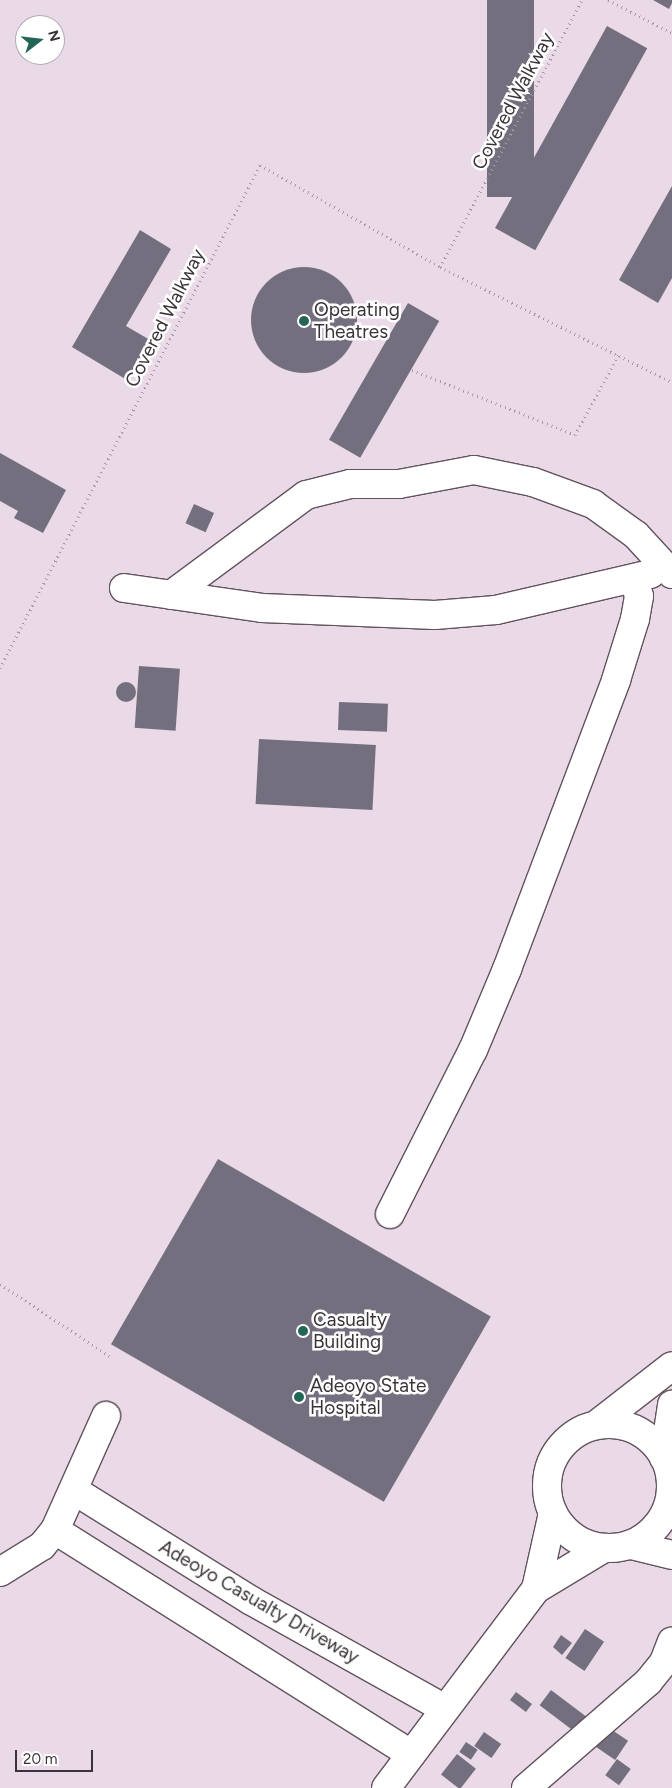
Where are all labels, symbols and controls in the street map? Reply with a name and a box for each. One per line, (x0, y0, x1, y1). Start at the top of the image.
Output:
north arrow (15, 15, 65, 65)
text: N (44, 28, 64, 44)
street label: Covered Walkway (467, 29, 559, 173)
street label: Covered Walkway (120, 245, 210, 391)
place label: Operating Theatres (314, 299, 400, 343)
marker: Operating Theatres (298, 315, 310, 327)
place label: Casualty Building (313, 1309, 387, 1353)
marker: Casualty Building (297, 1325, 309, 1337)
place label: Adeoyo State Hospital (310, 1375, 426, 1419)
marker: Adeoyo State Hospital (292, 1390, 306, 1404)
street label: Adeoyo Casualty Driveway (155, 1535, 363, 1669)
scale bar (18, 1740, 95, 1772)
text: 20 m (23, 1750, 57, 1768)

